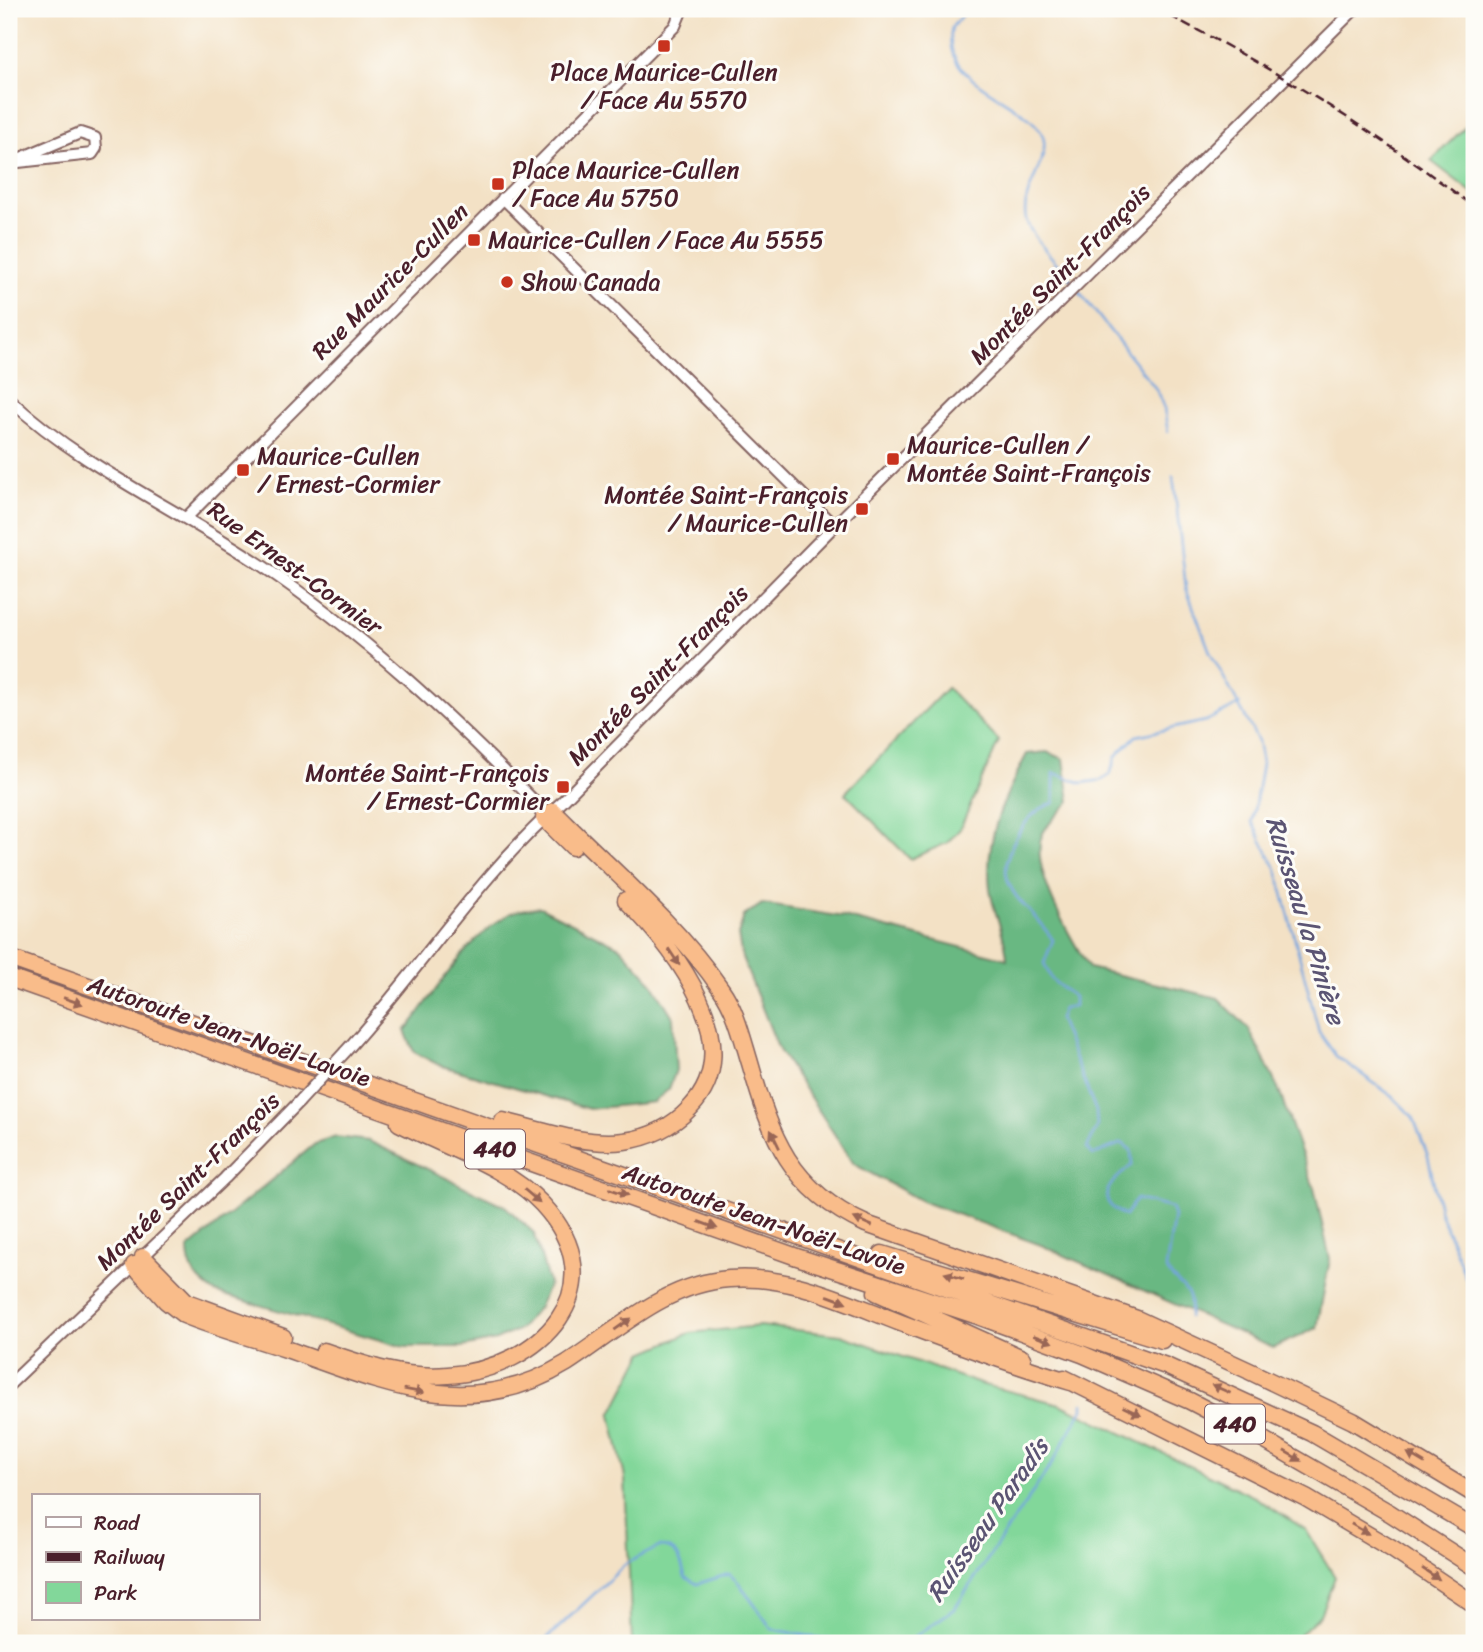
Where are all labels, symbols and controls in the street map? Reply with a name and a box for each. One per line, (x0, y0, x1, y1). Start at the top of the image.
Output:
marker: Place Maurice-Cullen / Face Au 5570 (656, 38, 672, 54)
place label: Place Maurice-Cullen / Face Au 5570 (550, 51, 778, 121)
place label: Place Maurice-Cullen / Face Au 5750 (512, 149, 739, 219)
street label: Montée Saint-François (959, 173, 1161, 375)
marker: Place Maurice-Cullen / Face Au 5750 (490, 176, 506, 192)
street label: Rue Maurice-Cullen (301, 192, 479, 370)
place label: Maurice-Cullen / Face Au 5555 (488, 219, 824, 261)
marker: Maurice-Cullen / Face Au 5555 (466, 232, 482, 248)
place label: Show Canada (521, 261, 660, 303)
marker: Show Canada (499, 274, 515, 290)
place label: Maurice-Cullen / Montée Saint-François (907, 424, 1151, 494)
place label: Maurice-Cullen / Ernest-Cormier (257, 435, 441, 505)
marker: Maurice-Cullen / Montée Saint-François (885, 451, 901, 467)
marker: Maurice-Cullen / Ernest-Cormier (235, 462, 251, 478)
place label: Montée Saint-François / Maurice-Cullen (604, 474, 848, 544)
street label: Rue Ernest-Cormier (198, 490, 393, 648)
marker: Montée Saint-François / Maurice-Cullen (854, 501, 870, 517)
street label: Montée Saint-François (557, 574, 759, 776)
place label: Montée Saint-François / Ernest-Cormier (305, 752, 551, 822)
marker: Montée Saint-François / Ernest-Cormier (555, 779, 571, 795)
water label: Ruisseau la Pinière (1253, 810, 1360, 1032)
one-way arrow (667, 947, 680, 966)
street label: Autoroute Jean-Noël-Lavoie (81, 962, 377, 1099)
one-way arrow (63, 996, 84, 1007)
street label: Montée Saint-François (86, 1081, 290, 1281)
one-way arrow (770, 1129, 781, 1149)
road number: 440 (465, 1130, 525, 1168)
street label: Autoroute Jean-Noël-Lavoie (616, 1150, 912, 1287)
one-way arrow (609, 1187, 630, 1198)
one-way arrow (524, 1188, 541, 1203)
one-way arrow (853, 1216, 873, 1228)
one-way arrow (697, 1219, 718, 1230)
one-way arrow (944, 1270, 965, 1280)
one-way arrow (827, 1294, 848, 1305)
one-way arrow (614, 1317, 632, 1331)
one-way arrow (1032, 1334, 1053, 1345)
one-way arrow (1211, 1383, 1231, 1395)
one-way arrow (403, 1386, 425, 1397)
road number: 440 (1205, 1404, 1265, 1443)
one-way arrow (1122, 1406, 1142, 1417)
water label: Ruisseau Paradis (913, 1426, 1063, 1611)
one-way arrow (1283, 1450, 1302, 1462)
one-way arrow (1407, 1451, 1426, 1464)
legend (32, 1494, 259, 1620)
text: Road (94, 1504, 141, 1542)
one-way arrow (1350, 1523, 1369, 1535)
text: Railway (94, 1538, 165, 1576)
one-way arrow (1422, 1568, 1441, 1581)
text: Park (94, 1574, 137, 1612)

